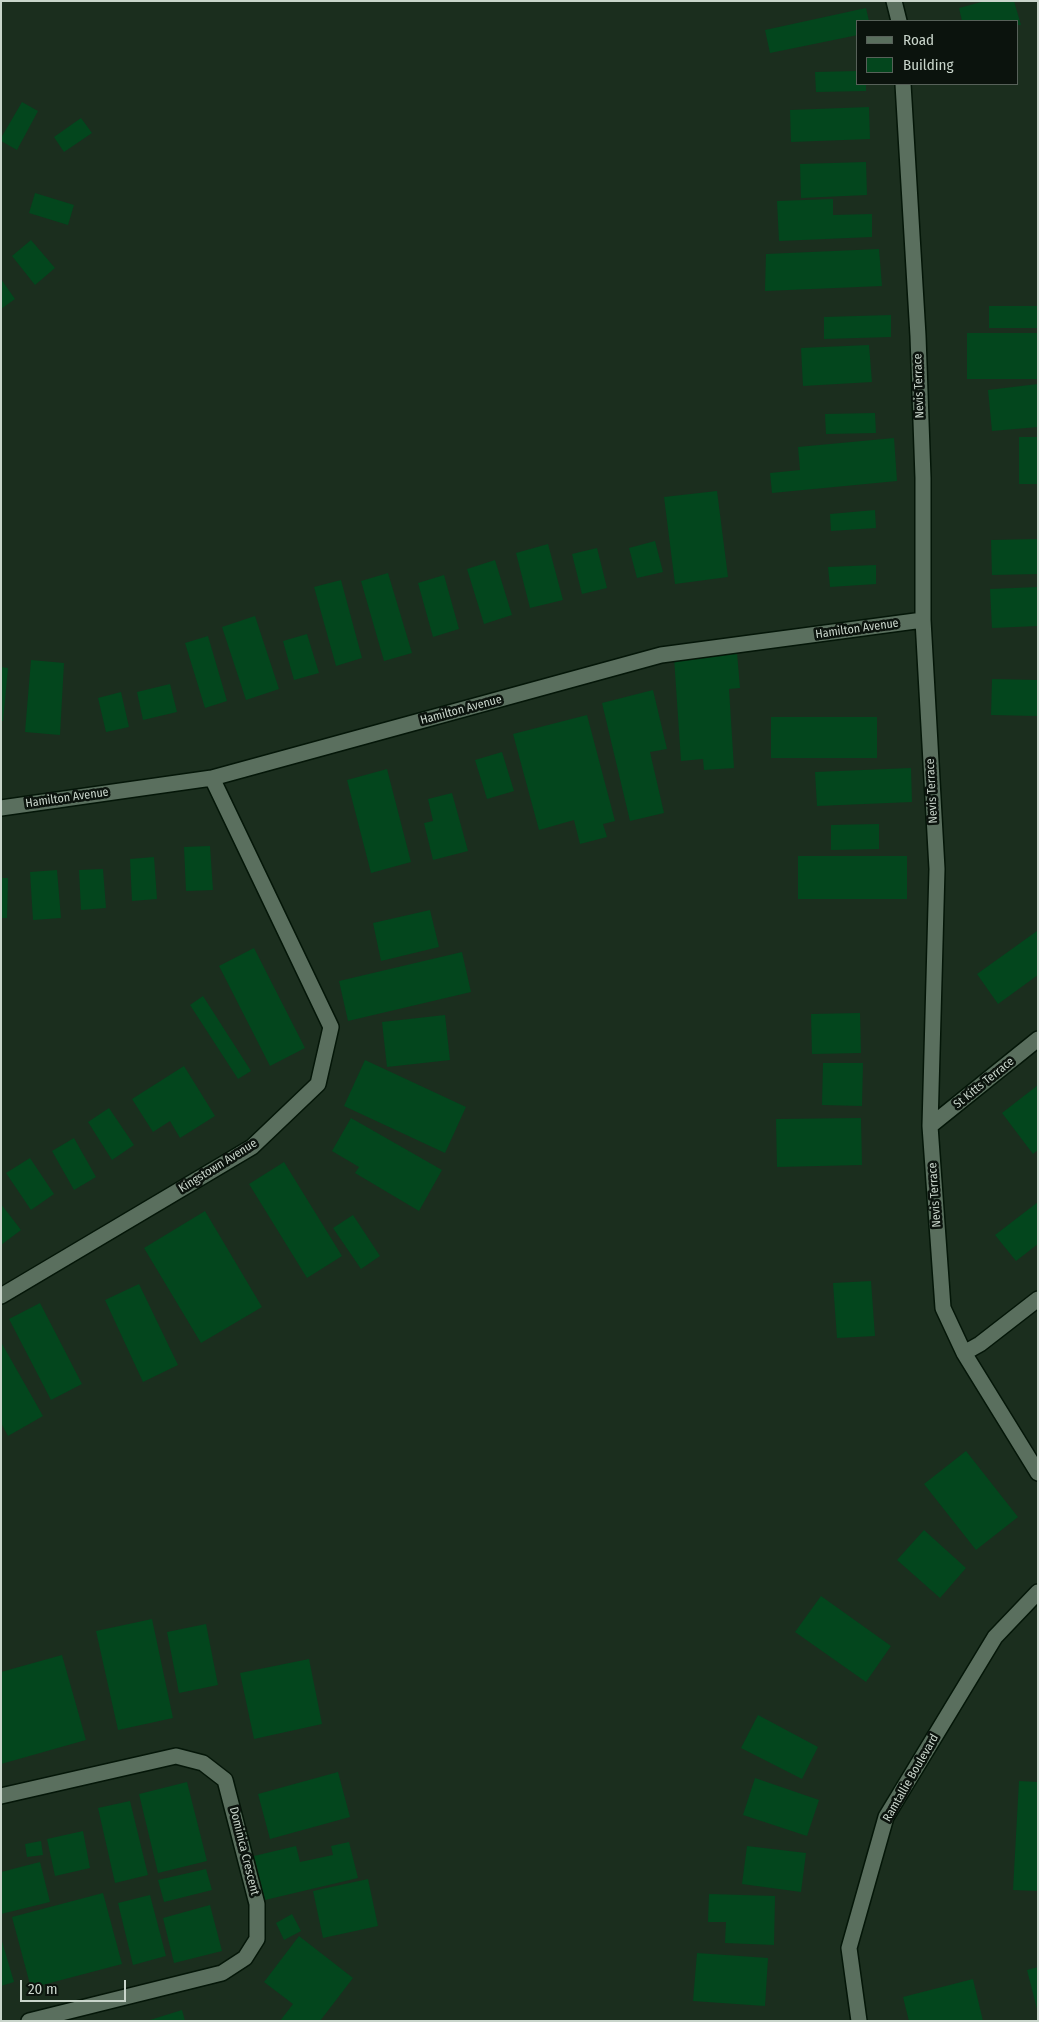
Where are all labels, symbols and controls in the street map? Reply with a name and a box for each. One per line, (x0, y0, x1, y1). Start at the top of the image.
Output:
legend (856, 20, 1019, 85)
text: Road (903, 31, 934, 49)
text: Building (903, 56, 954, 74)
street label: Nevis Terrace (911, 353, 927, 419)
street label: Hamilton Avenue (814, 616, 900, 642)
street label: Hamilton Avenue (419, 692, 503, 728)
street label: Nevis Terrace (923, 758, 941, 824)
street label: Hamilton Avenue (24, 785, 110, 811)
street label: St Kitts Terrace (951, 1054, 1017, 1112)
street label: Kingstown Avenue (176, 1136, 260, 1196)
street label: Nevis Terrace (926, 1162, 944, 1228)
street label: Ramtallie Boulevard (880, 1732, 942, 1824)
street label: Dominica Crescent (226, 1805, 262, 1897)
scale bar (22, 1970, 129, 2002)
text: 20 m (28, 1980, 58, 1998)

